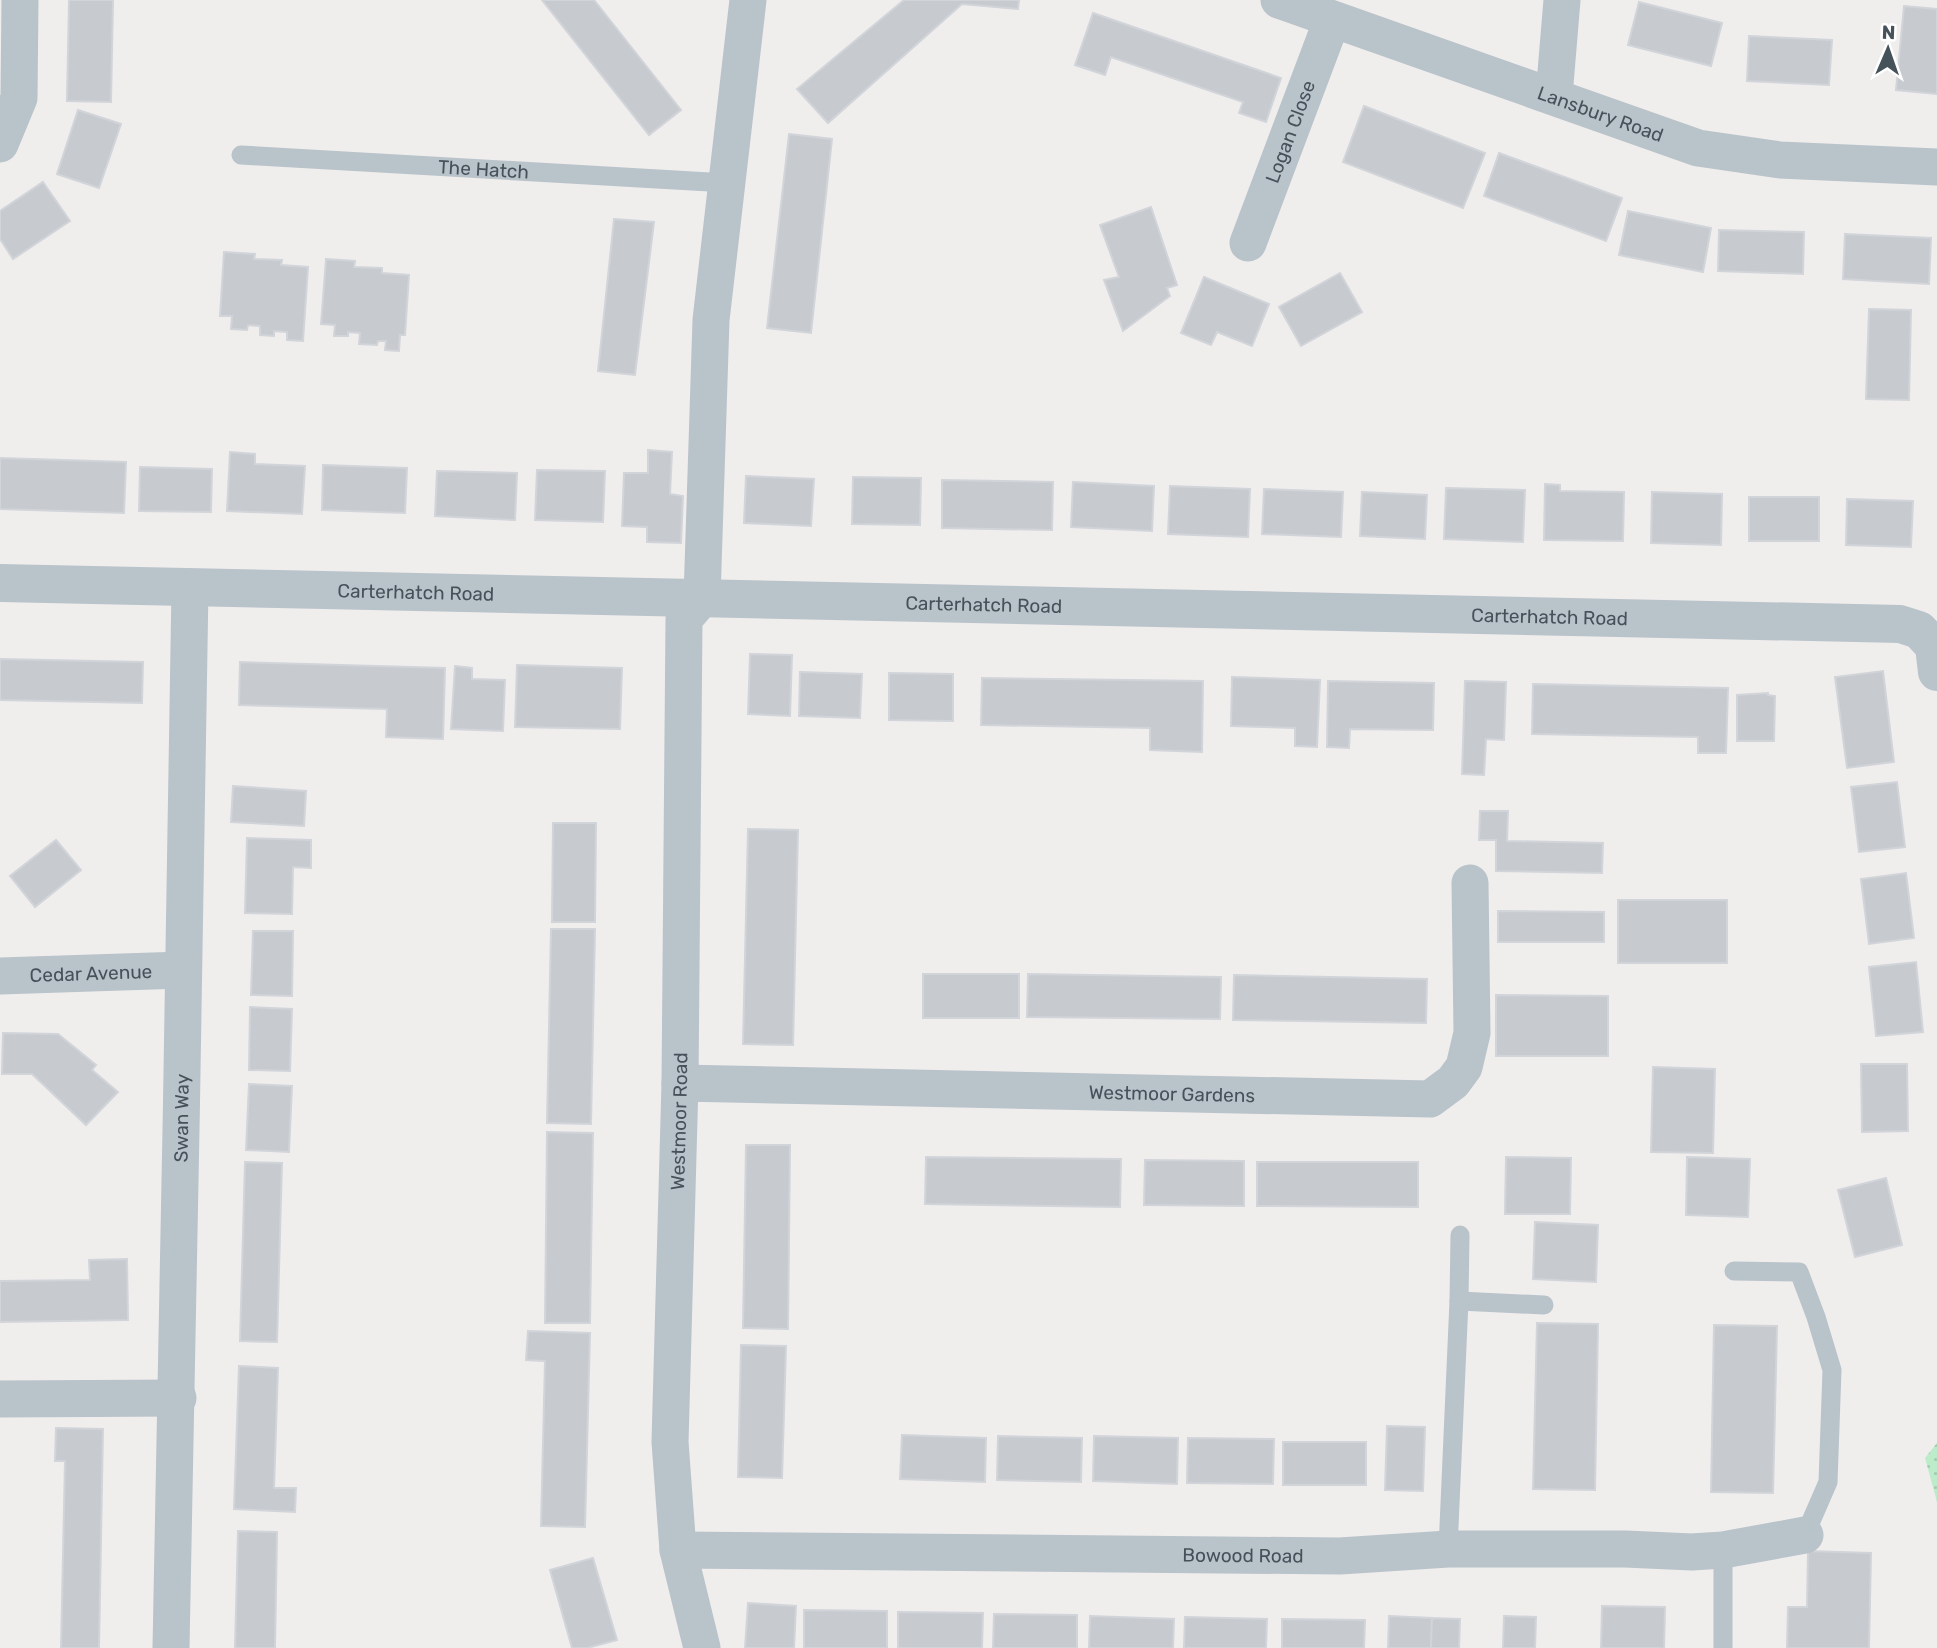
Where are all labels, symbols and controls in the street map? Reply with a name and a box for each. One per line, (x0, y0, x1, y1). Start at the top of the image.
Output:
north arrow (1853, 14, 1923, 84)
text: N (1881, 21, 1896, 44)
street label: Logan Close (1261, 77, 1320, 186)
street label: Lansbury Road (1534, 81, 1666, 147)
street label: The Hatch (437, 155, 530, 184)
street label: Carterhatch Road (337, 579, 495, 606)
street label: Carterhatch Road (905, 592, 1062, 618)
street label: Carterhatch Road (1471, 604, 1628, 630)
street label: Cedar Avenue (29, 960, 153, 987)
street label: Westmoor Road (666, 1052, 692, 1191)
street label: Swan Way (170, 1074, 194, 1163)
street label: Westmoor Gardens (1088, 1081, 1255, 1107)
street label: Bowood Road (1182, 1544, 1304, 1568)

